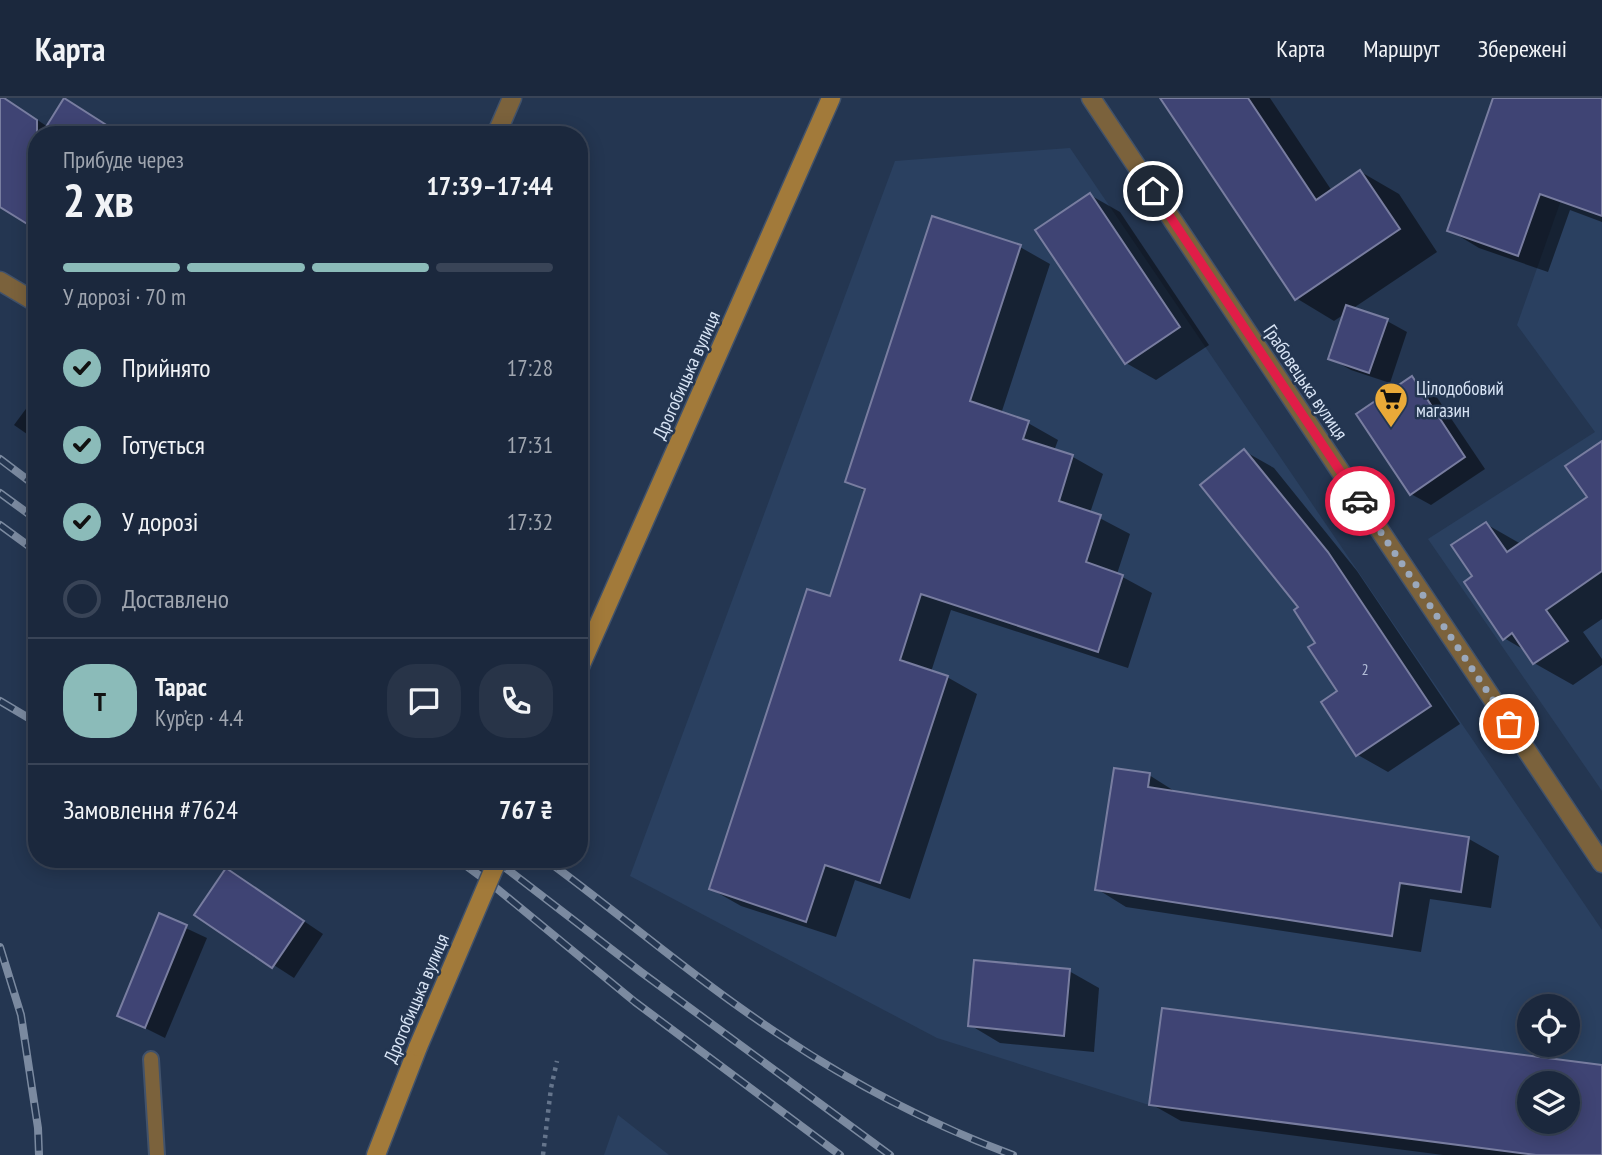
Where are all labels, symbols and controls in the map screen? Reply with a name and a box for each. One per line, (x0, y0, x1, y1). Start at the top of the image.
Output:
text: Карта (35, 27, 105, 70)
text: Карта (1276, 33, 1325, 64)
text: Маршрут (1363, 33, 1440, 64)
text: Збережені (1478, 33, 1567, 64)
text: Прибуде через (63, 145, 184, 174)
pin (1123, 161, 1183, 221)
text: 17:39–17:44 (426, 169, 553, 202)
text: 2 хв (63, 170, 134, 230)
icon: home (1134, 172, 1172, 210)
text: У дорозі · 70 m (63, 282, 186, 311)
street label: Дрогобицька вулиця (647, 307, 725, 443)
street label: Грабовецька вулиця (1259, 320, 1353, 444)
icon: check (63, 349, 101, 387)
text: Прийнято (122, 351, 210, 384)
text: 17:28 (507, 353, 553, 382)
place label: Цілодобовий магазин (1416, 376, 1504, 422)
supermarket icon: Цілодобовий магазин (1372, 380, 1410, 429)
icon: check (63, 426, 101, 464)
text: Готується (122, 428, 205, 461)
text: 17:31 (507, 430, 553, 459)
courier (1325, 466, 1395, 536)
icon: car (1341, 482, 1379, 520)
icon: check (63, 503, 101, 541)
text: У дорозі (122, 505, 199, 538)
text: 17:32 (507, 507, 553, 536)
text: Доставлено (122, 582, 229, 615)
house number: 2 (1361, 659, 1369, 679)
button: chat (387, 664, 461, 738)
button: phone (479, 664, 553, 738)
text: Тарас (155, 670, 207, 703)
text: Т (94, 685, 106, 718)
pin (1479, 694, 1539, 754)
text: Кур’єр · 4.4 (155, 703, 243, 732)
icon: bag (1490, 705, 1528, 743)
text: Замовлення #7624 (63, 793, 238, 826)
text: 767 ₴ (499, 793, 553, 826)
street label: Дрогобицька вулиця (378, 930, 454, 1066)
map controls (1517, 994, 1580, 1134)
button: locate (1517, 994, 1580, 1057)
button: layers (1517, 1071, 1580, 1134)

